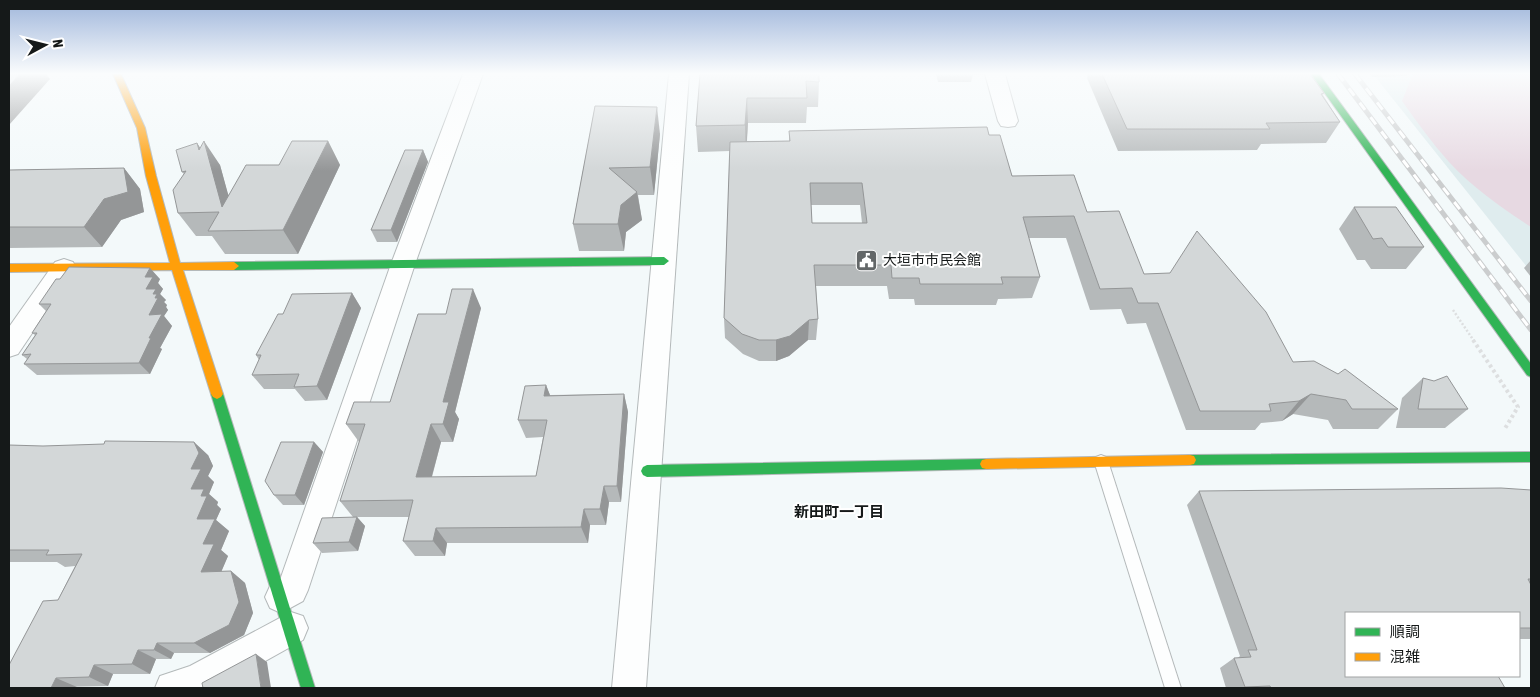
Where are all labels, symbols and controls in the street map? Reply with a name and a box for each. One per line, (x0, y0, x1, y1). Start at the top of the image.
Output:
north arrow (20, 20, 70, 70)
text: N (49, 38, 66, 48)
public building icon: 大垣市市民会館 (855, 248, 879, 272)
place label: 大垣市市民会館 (883, 252, 981, 268)
district label: 新田町一丁目 (794, 503, 884, 520)
legend (1345, 612, 1520, 677)
text: 順調 (1390, 623, 1420, 640)
text: 混雑 (1390, 648, 1420, 665)

